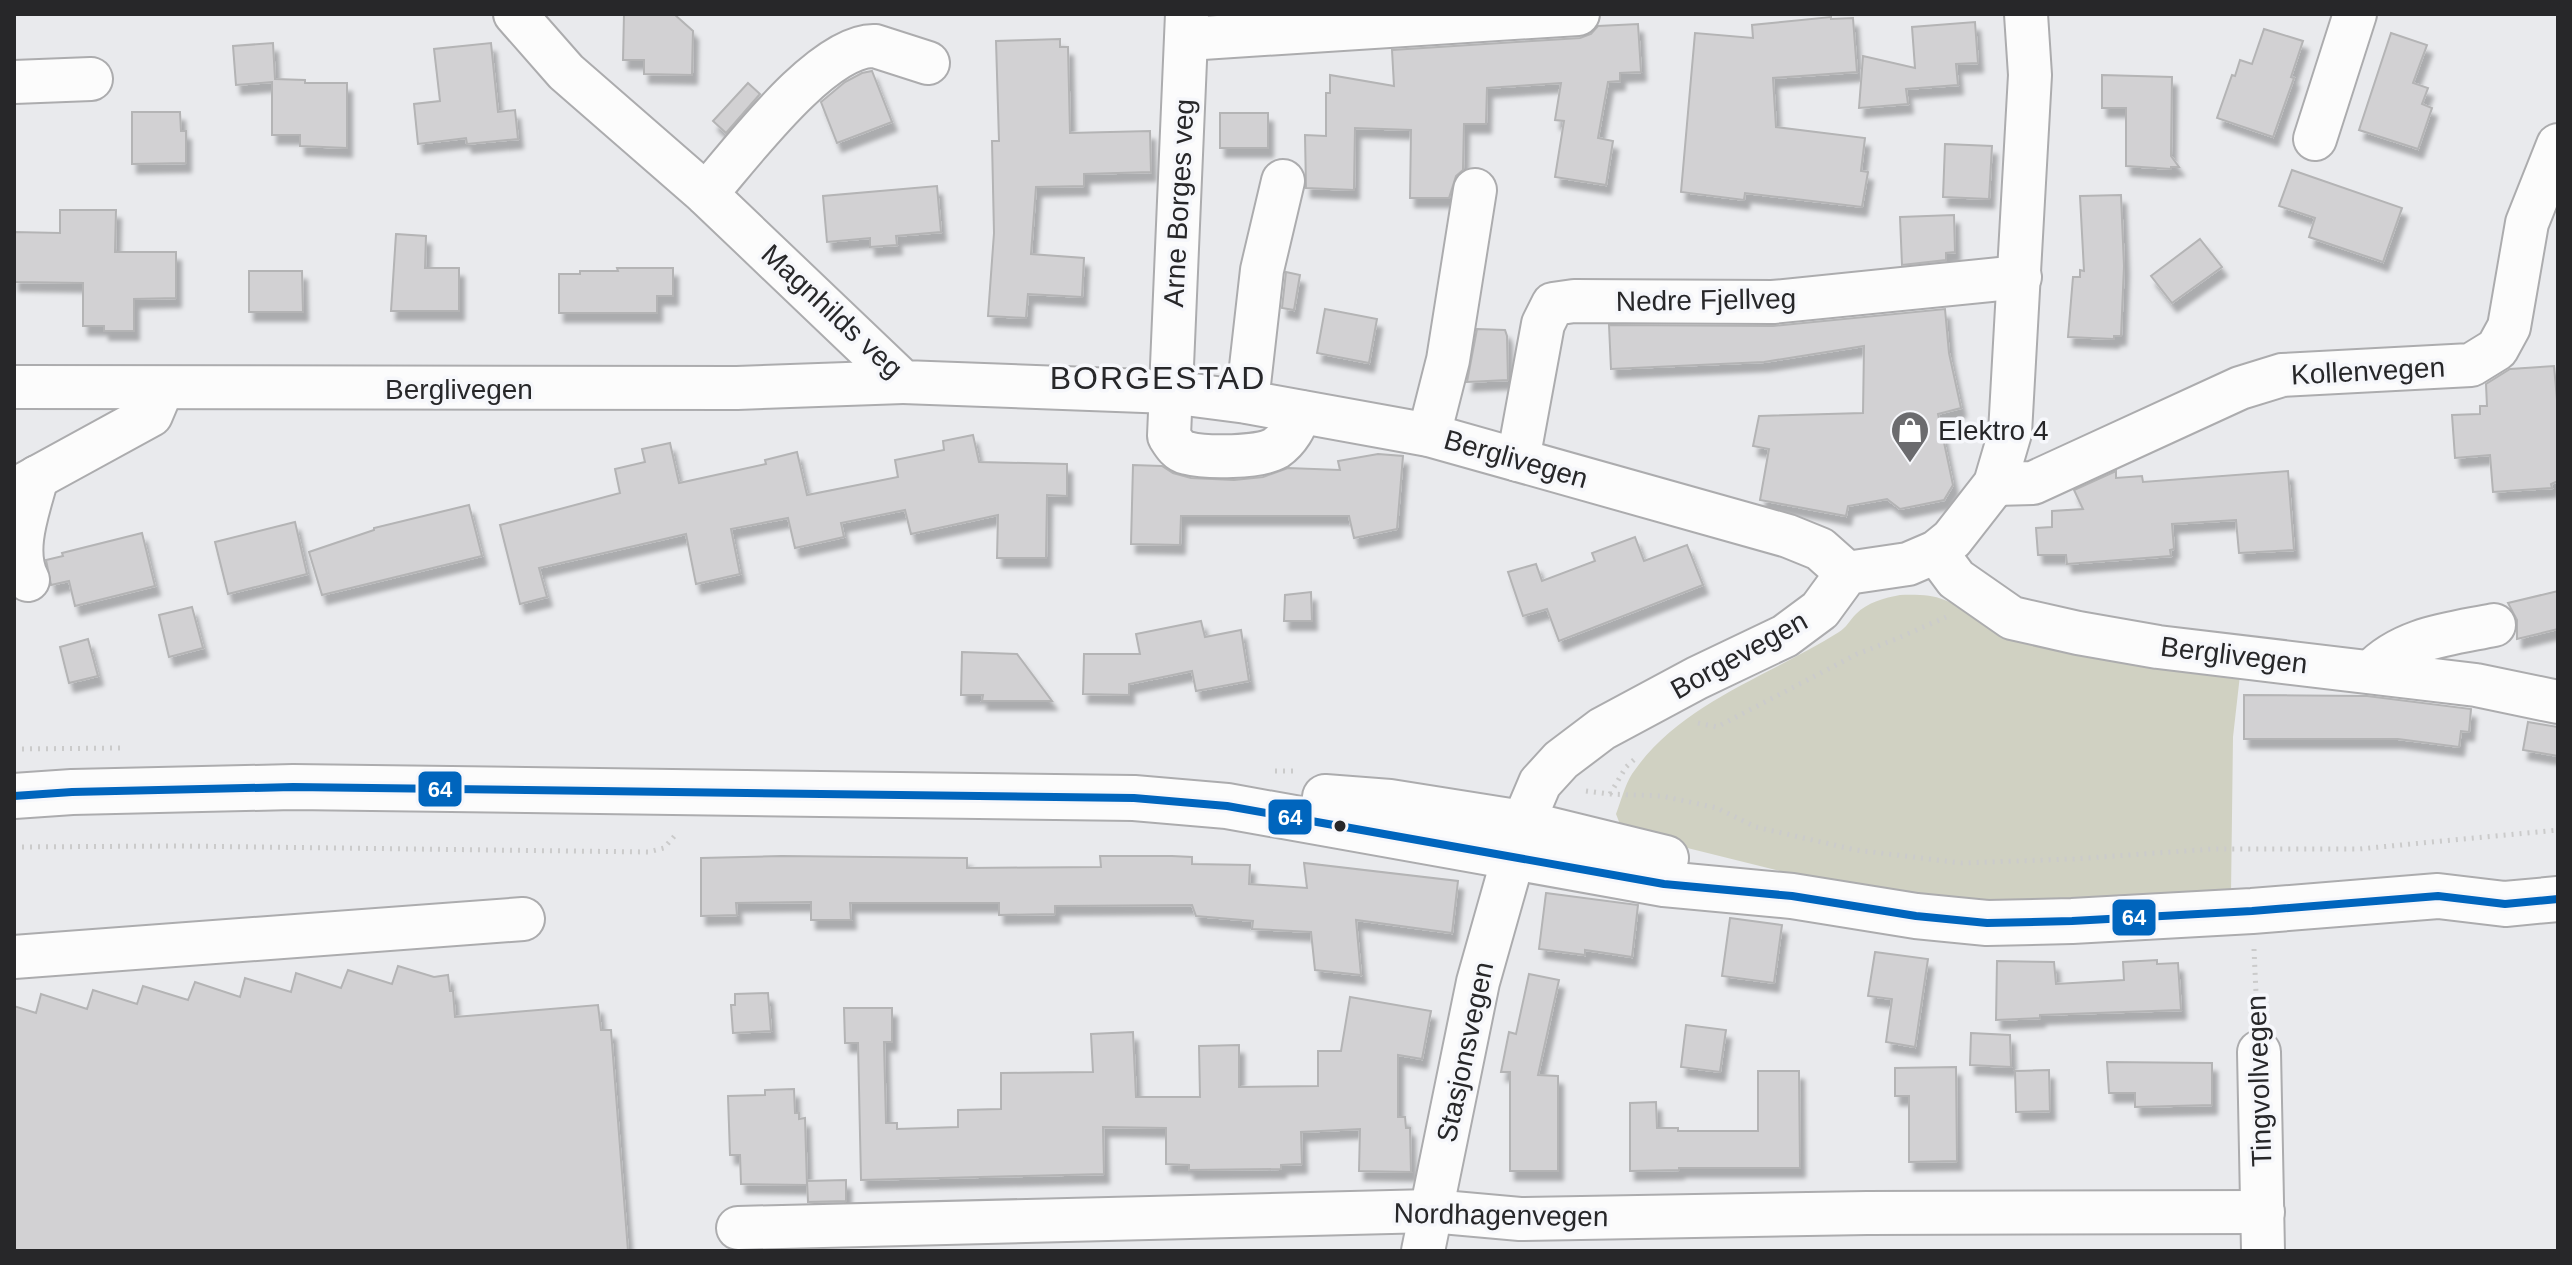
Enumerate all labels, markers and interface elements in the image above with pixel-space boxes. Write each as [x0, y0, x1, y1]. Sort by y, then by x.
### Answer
street label: Arne Borges veg [1158, 98, 1200, 308]
street label: Magnhilds veg [755, 238, 909, 384]
street label: Nedre Fjellveg [1615, 283, 1797, 317]
street label: Kollenvegen [2290, 351, 2446, 391]
district label: BORGESTAD [1050, 360, 1266, 396]
street label: Berglivegen [385, 374, 533, 405]
shop icon: Elektro 4 [1889, 409, 1931, 464]
place label: Elektro 4 [1938, 415, 2049, 446]
street label: Berglivegen [1441, 424, 1591, 494]
street label: Borgevegen [1665, 605, 1813, 705]
street label: Berglivegen [2159, 631, 2309, 679]
line badge: 64 [417, 770, 463, 808]
text: 64 [428, 777, 453, 802]
line badge: 64 [1267, 798, 1313, 836]
text: 64 [1278, 805, 1303, 830]
unlabelled marker [1332, 818, 1348, 834]
line badge: 64 [2111, 898, 2157, 937]
text: 64 [2122, 905, 2147, 930]
street label: Stasjonsvegen [1431, 959, 1499, 1145]
street label: Tingvollvegen [2241, 995, 2277, 1167]
street label: Nordhagenvegen [1393, 1198, 1609, 1232]

